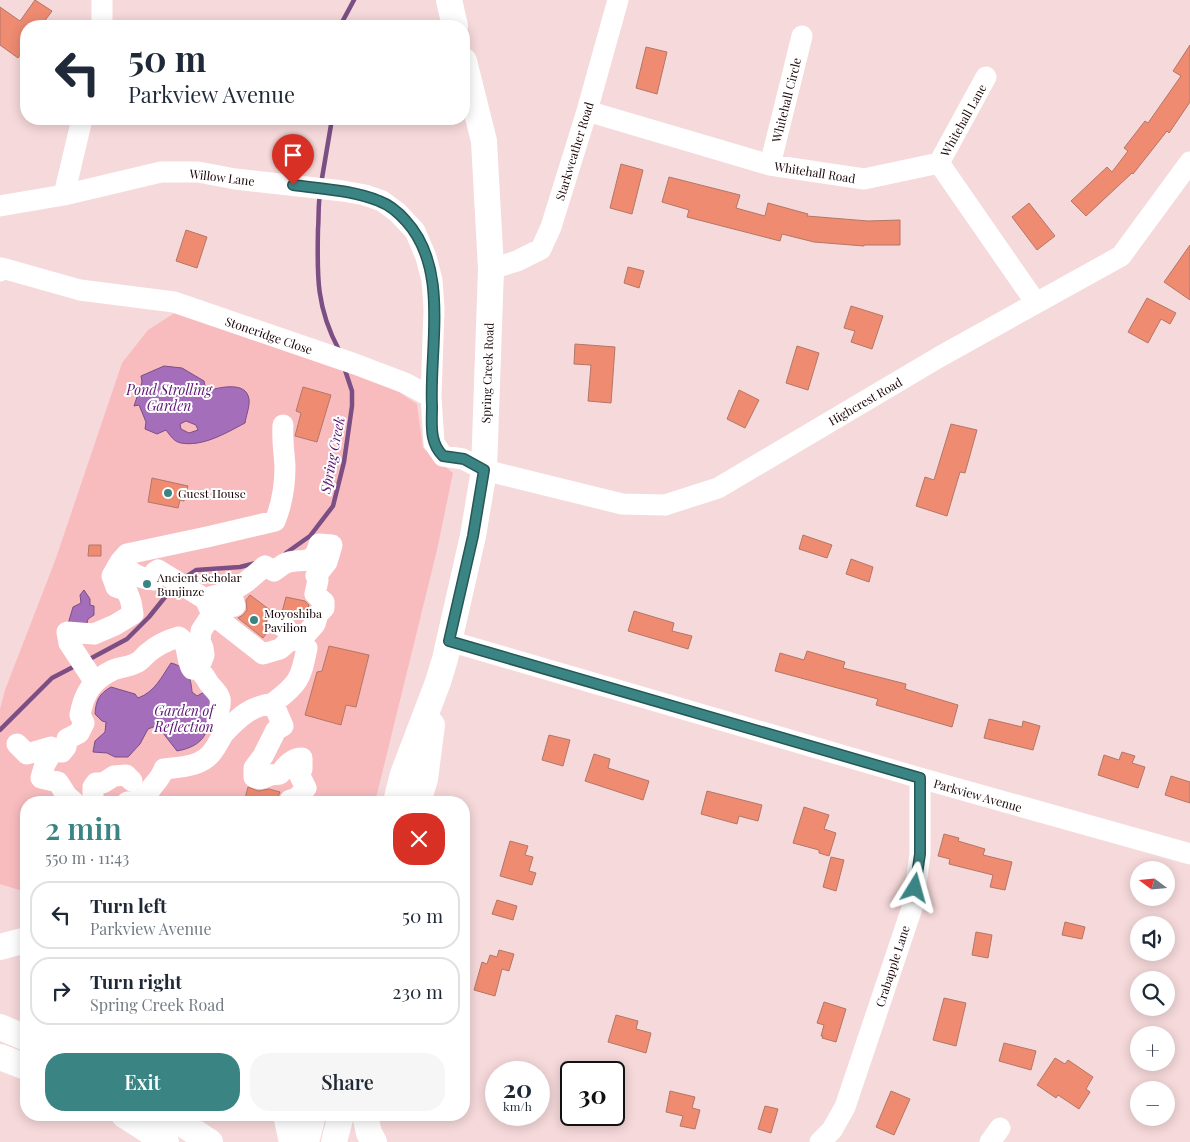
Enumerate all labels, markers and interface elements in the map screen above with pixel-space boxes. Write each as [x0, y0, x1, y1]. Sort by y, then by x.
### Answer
text: 50 m [128, 34, 206, 81]
icon: left [45, 40, 110, 105]
street label: Whitehall Circle [768, 56, 804, 145]
text: Parkview Avenue [128, 79, 295, 109]
street label: Whitehall Lane [936, 81, 990, 160]
street label: Starkweather Road [551, 100, 597, 202]
pin [272, 134, 314, 185]
icon: arrive [279, 141, 307, 169]
street label: Whitehall Road [772, 158, 857, 186]
street label: Willow Lane [188, 165, 255, 189]
street label: Stoneridge Close [223, 313, 315, 357]
street label: Spring Creek Road [477, 322, 497, 424]
street label: Highcrest Road [825, 373, 905, 429]
water label: Pond Strolling Garden [125, 380, 213, 415]
water label: Spring Creek [315, 415, 349, 496]
place label: Guest House [178, 485, 246, 501]
marker: Guest House [162, 487, 174, 499]
place label: Ancient Scholar Bunjinze [156, 569, 243, 599]
marker: Ancient Scholar Bunjinze [141, 578, 153, 590]
place label: Moyoshiba Pavilion [264, 605, 322, 635]
marker: Moyoshiba Pavilion [248, 614, 260, 626]
water label: Garden of Reflection [153, 701, 216, 736]
street label: Parkview Avenue [932, 775, 1024, 815]
text: 2 min [45, 808, 122, 848]
button: close [393, 813, 445, 865]
text: 550 m · 11:43 [45, 847, 129, 868]
position arrow [888, 861, 940, 913]
north arrow [1130, 861, 1175, 906]
map controls [1130, 861, 1175, 1126]
text: Turn left [90, 892, 167, 918]
icon: left [47, 901, 75, 929]
text: 50 m [402, 902, 443, 928]
button: sound [1130, 916, 1175, 961]
text: Parkview Avenue [90, 918, 212, 939]
street label: Crabapple Lane [871, 923, 913, 1009]
text: Turn right [90, 968, 182, 994]
button: search [1130, 971, 1175, 1016]
icon: right [47, 977, 75, 1005]
text: 230 m [392, 978, 443, 1004]
text: Spring Creek Road [90, 994, 225, 1015]
button: + [1130, 1026, 1175, 1071]
button: Exit [45, 1053, 240, 1111]
button: Share [250, 1053, 445, 1111]
speed limit sign: 30 [560, 1061, 625, 1126]
text: 20 [503, 1071, 532, 1104]
button: − [1130, 1081, 1175, 1126]
text: km/h [503, 1098, 532, 1114]

